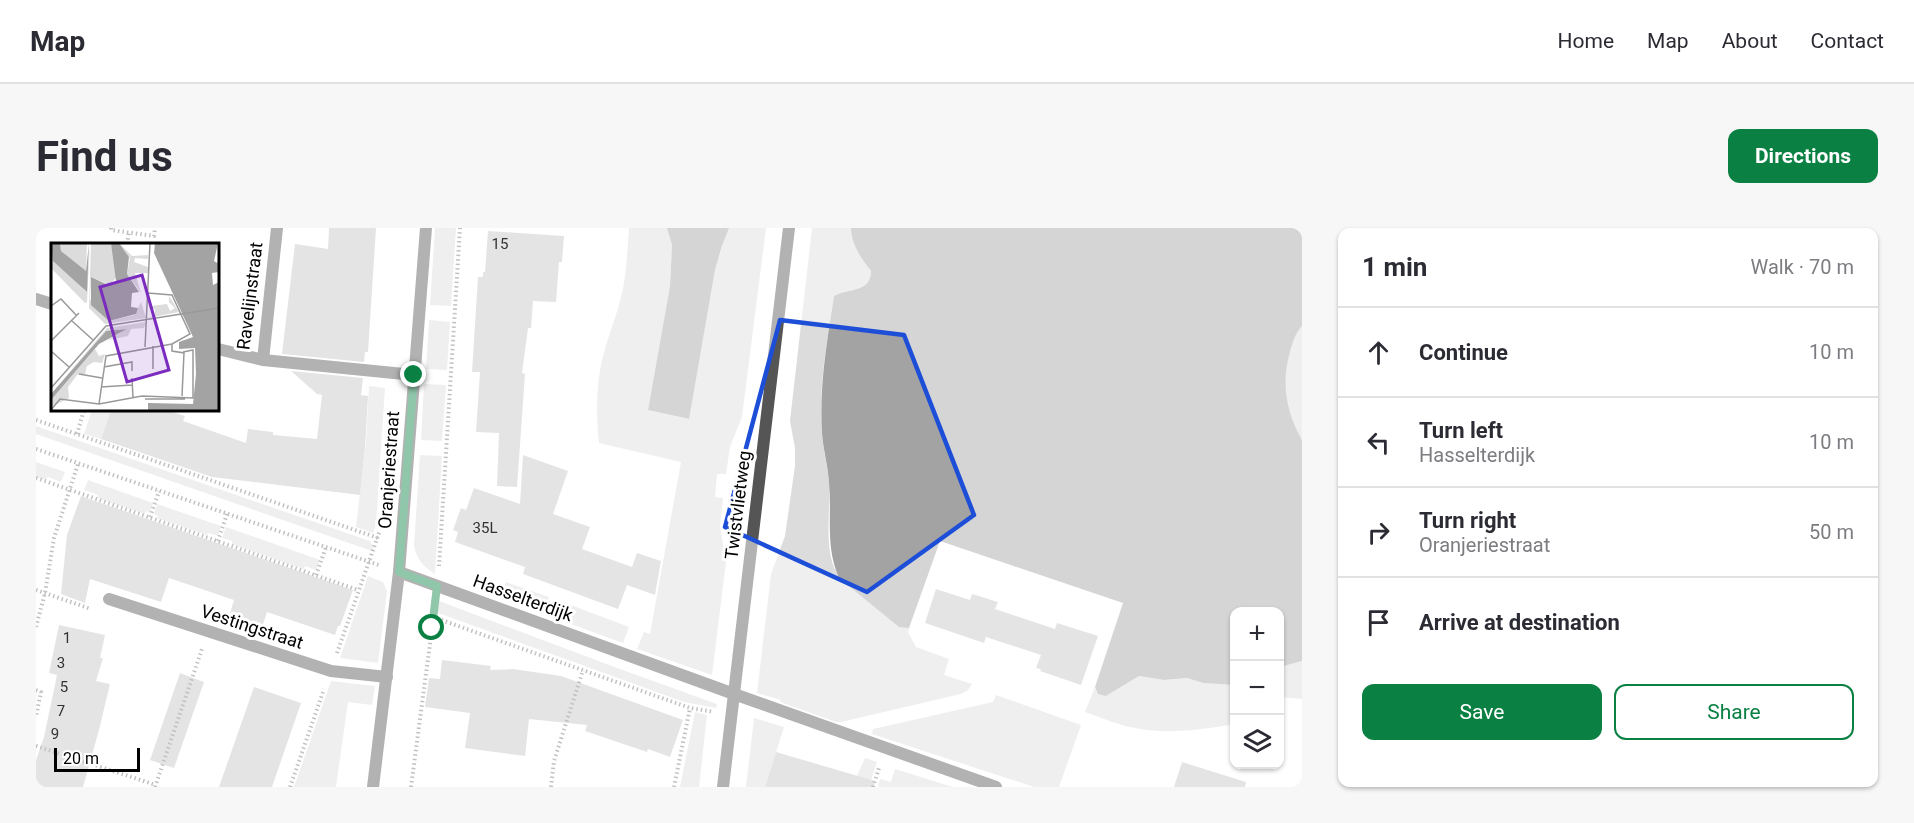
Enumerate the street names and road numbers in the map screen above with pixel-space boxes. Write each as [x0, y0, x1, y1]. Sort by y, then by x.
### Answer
street label: Ravelijnstraat [232, 241, 267, 351]
street label: Oranjeriestraat [374, 410, 403, 530]
street label: Twistvlietweg [720, 449, 755, 561]
street label: Hasselterdijk [470, 570, 577, 626]
street label: Vestingstraat [198, 600, 306, 653]

